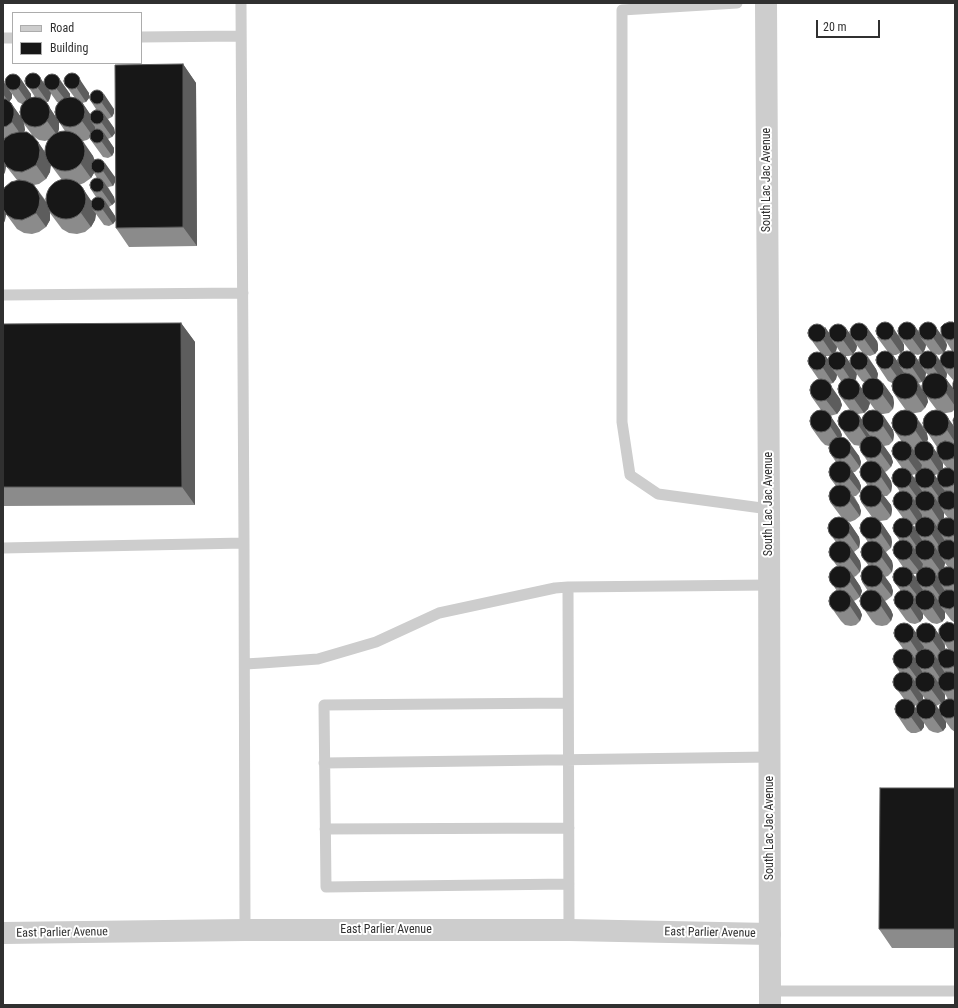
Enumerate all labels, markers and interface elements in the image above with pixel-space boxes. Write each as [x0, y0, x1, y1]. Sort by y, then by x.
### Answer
legend [12, 12, 142, 64]
scale bar [818, 12, 882, 38]
text: 20 m [823, 20, 847, 34]
text: Road [50, 21, 74, 35]
text: Building [50, 41, 88, 55]
street label: South Lac Jac Avenue [760, 128, 774, 232]
street label: South Lac Jac Avenue [762, 452, 776, 556]
street label: South Lac Jac Avenue [763, 776, 777, 880]
street label: East Parlier Avenue [340, 923, 432, 937]
street label: East Parlier Avenue [16, 925, 108, 941]
street label: East Parlier Avenue [664, 925, 756, 941]

